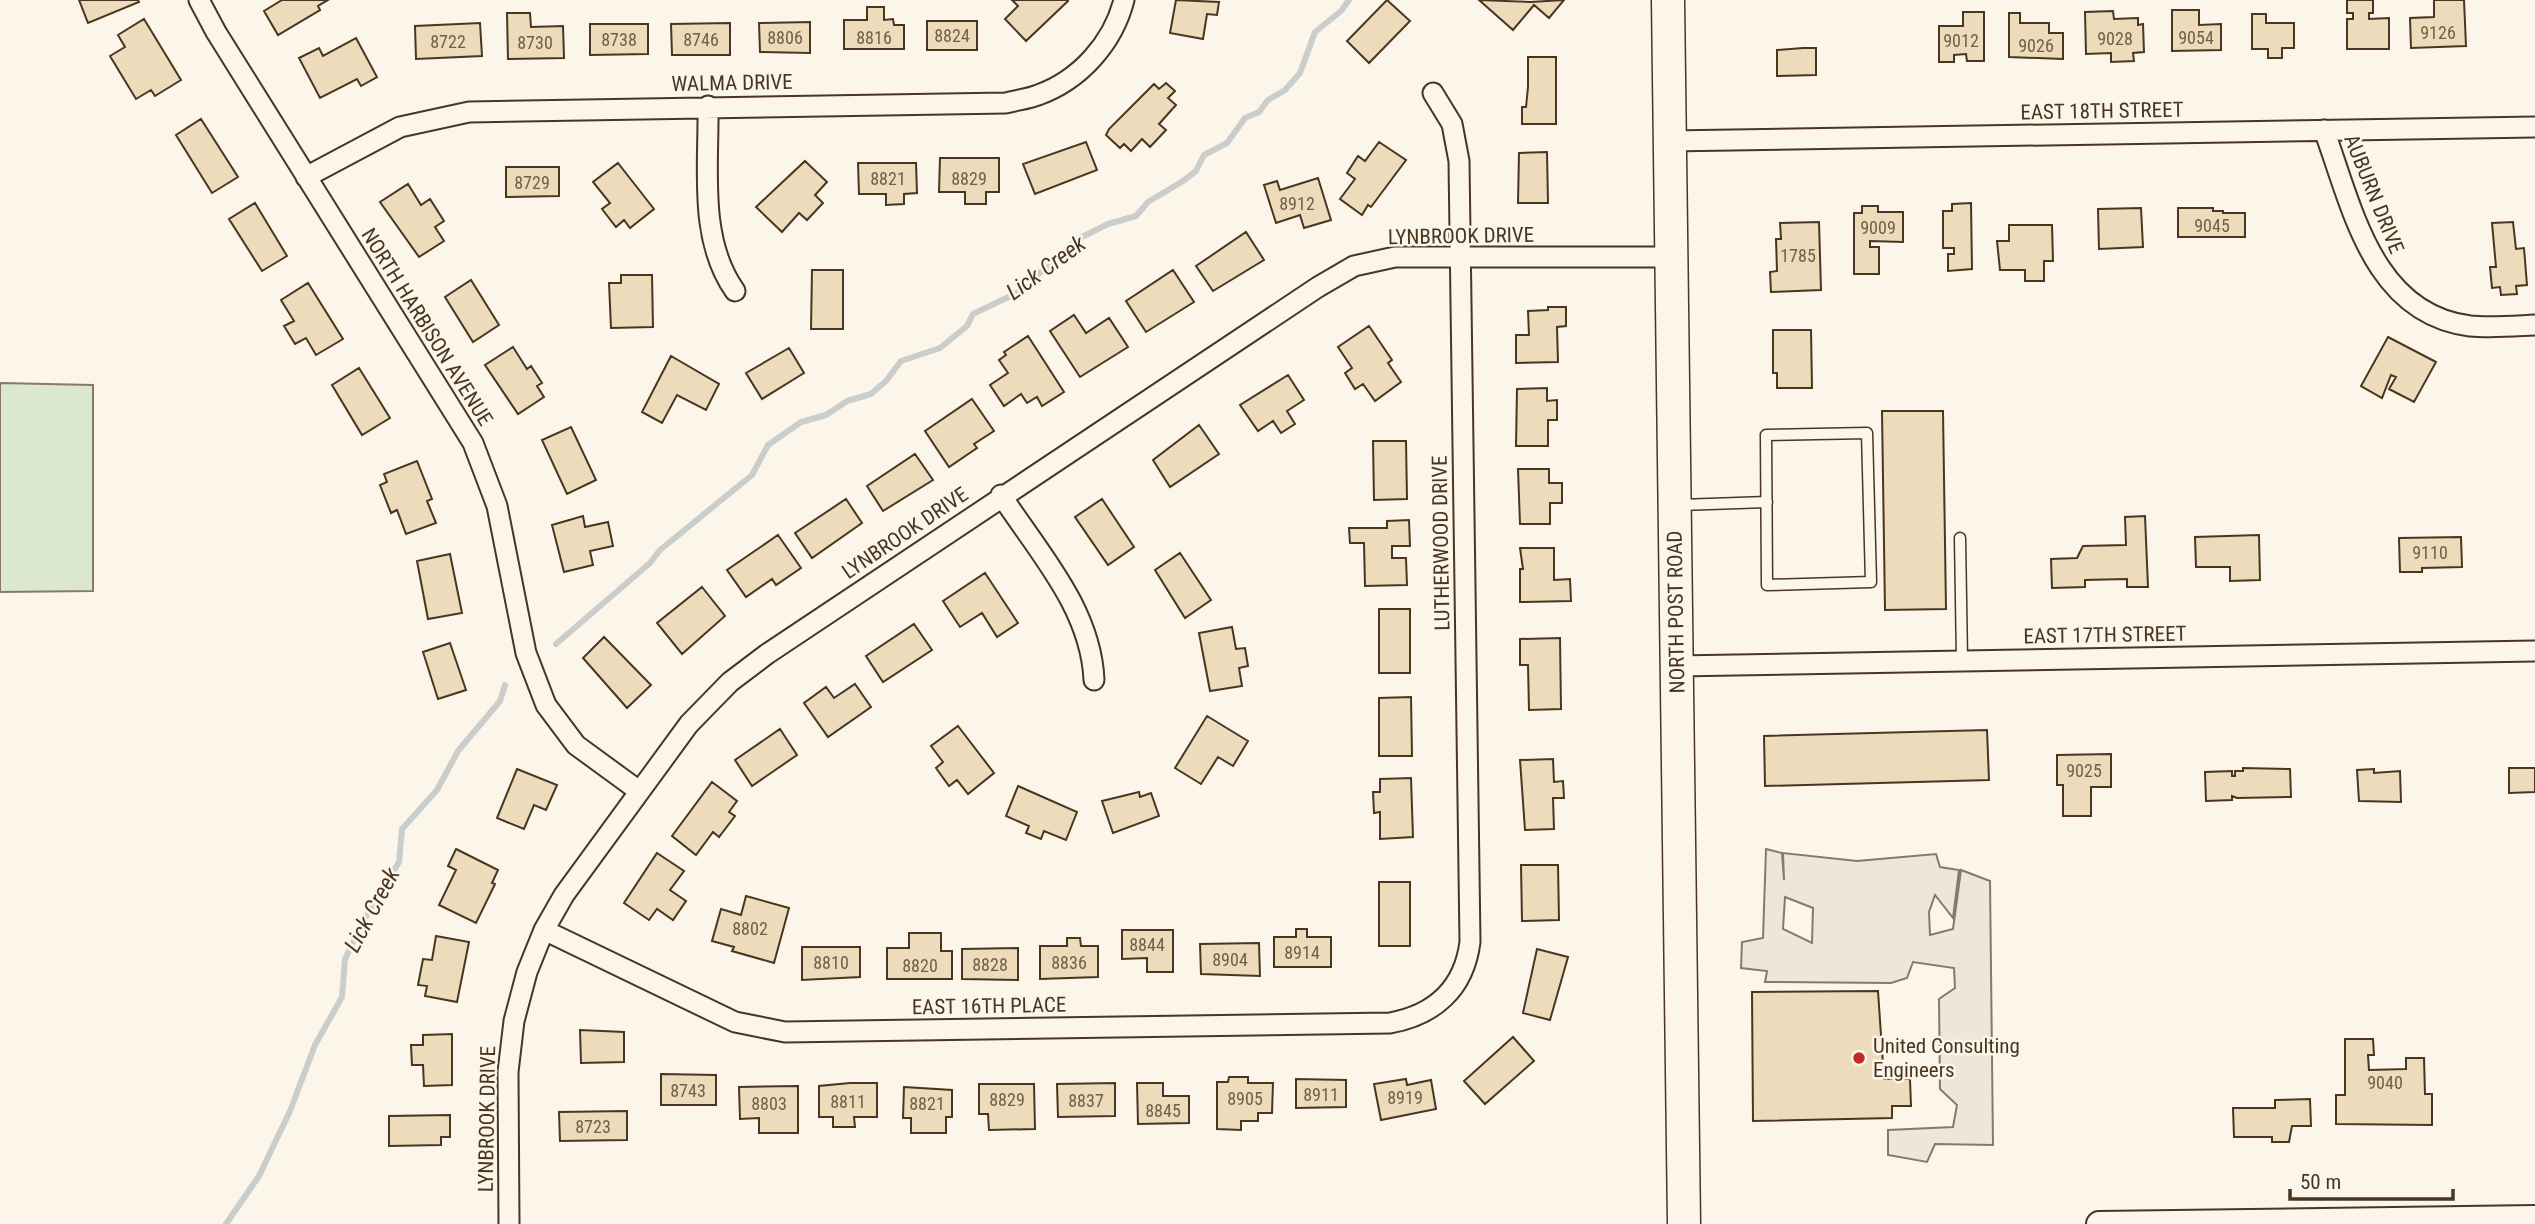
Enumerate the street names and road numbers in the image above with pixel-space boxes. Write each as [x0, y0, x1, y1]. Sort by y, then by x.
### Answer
street label: WALMA DRIVE [671, 70, 793, 96]
street label: EAST 18TH STREET [2020, 98, 2184, 124]
street label: AUBURN DRIVE [2339, 131, 2409, 257]
street label: LYNBROOK DRIVE [1388, 223, 1534, 249]
street label: NORTH HARBISON AVENUE [356, 224, 498, 430]
street label: LUTHERWOOD DRIVE [1427, 455, 1455, 631]
street label: LYNBROOK DRIVE [838, 482, 972, 584]
street label: NORTH POST ROAD [1663, 530, 1689, 694]
street label: EAST 17TH STREET [2023, 622, 2187, 648]
street label: EAST 16TH PLACE [912, 993, 1066, 1019]
street label: LYNBROOK DRIVE [474, 1046, 500, 1192]

